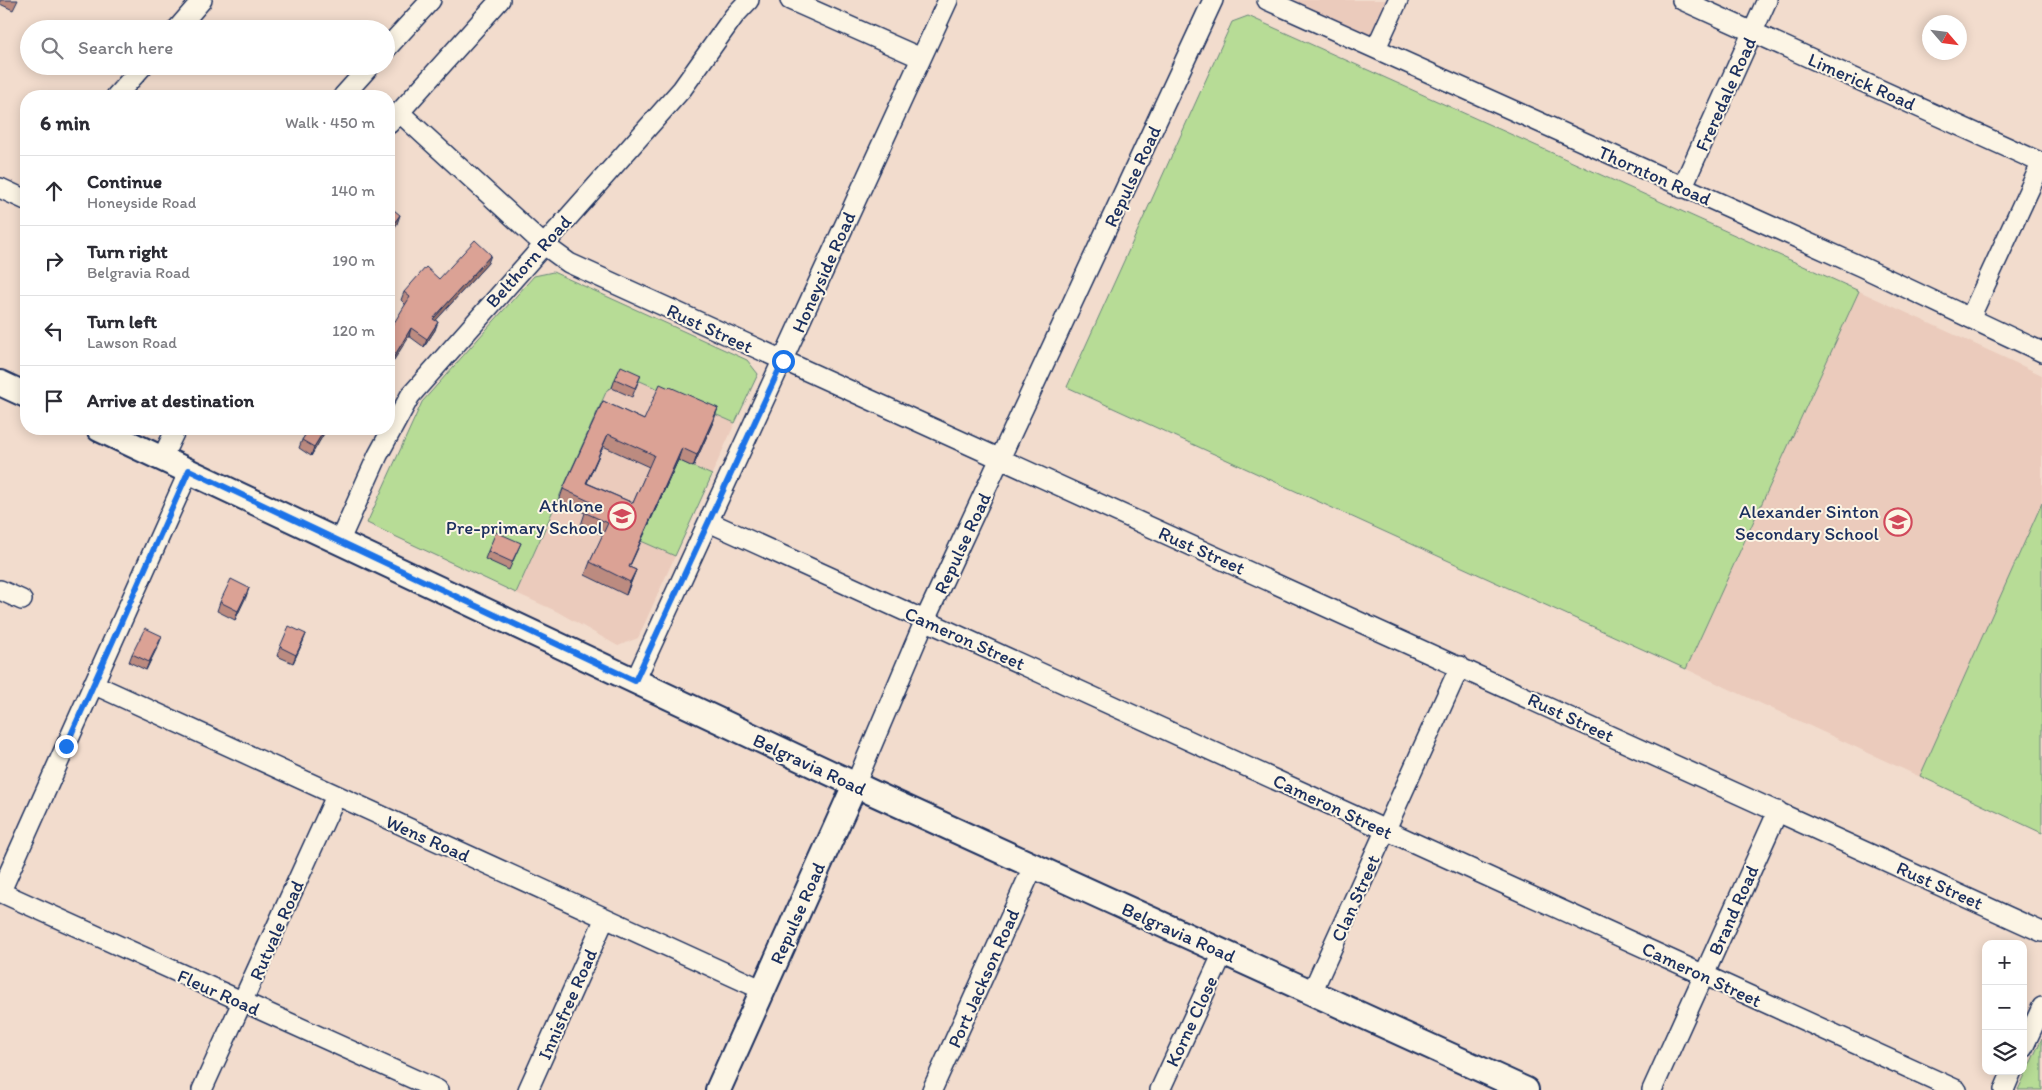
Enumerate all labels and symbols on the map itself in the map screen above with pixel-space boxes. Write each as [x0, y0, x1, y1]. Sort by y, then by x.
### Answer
north arrow [1922, 15, 1967, 60]
street label: Freredale Road [1690, 34, 1761, 155]
street label: Limerick Road [1805, 48, 1919, 115]
street label: Repulse Road [1099, 121, 1166, 231]
street label: Thornton Road [1595, 140, 1715, 211]
street label: Honeyside Road [787, 208, 860, 336]
street label: Belthorn Road [481, 210, 576, 312]
street label: Rust Street [663, 299, 757, 358]
route start [772, 350, 795, 373]
street label: Repulse Road [929, 488, 996, 598]
place label: Athlone Pre-primary School [446, 494, 604, 539]
place label: Alexander Sinton Secondary School [1735, 500, 1880, 545]
school or university icon: Athlone Pre-primary School [607, 501, 637, 531]
school or university icon: Alexander Sinton Secondary School [1883, 507, 1913, 537]
street label: Rust Street [1155, 521, 1249, 580]
street label: Cameron Street [901, 602, 1028, 675]
street label: Rust Street [1524, 688, 1618, 747]
street label: Belgravia Road [749, 728, 871, 801]
route end [55, 735, 78, 758]
street label: Cameron Street [1269, 769, 1396, 844]
street label: Wens Road [382, 810, 474, 867]
street label: Clan Street [1326, 851, 1385, 945]
street label: Rust Street [1893, 856, 1987, 915]
street label: Repulse Road [765, 858, 830, 968]
street label: Brand Road [1703, 861, 1764, 959]
street label: Rutvale Road [244, 876, 309, 984]
street label: Belgravia Road [1118, 897, 1240, 968]
street label: Port Jackson Road [942, 905, 1025, 1051]
street label: Cameron Street [1638, 937, 1765, 1012]
street label: Innisfree Road [533, 945, 602, 1063]
street label: Fleur Road [174, 964, 264, 1021]
street label: Korne Close [1160, 972, 1222, 1070]

